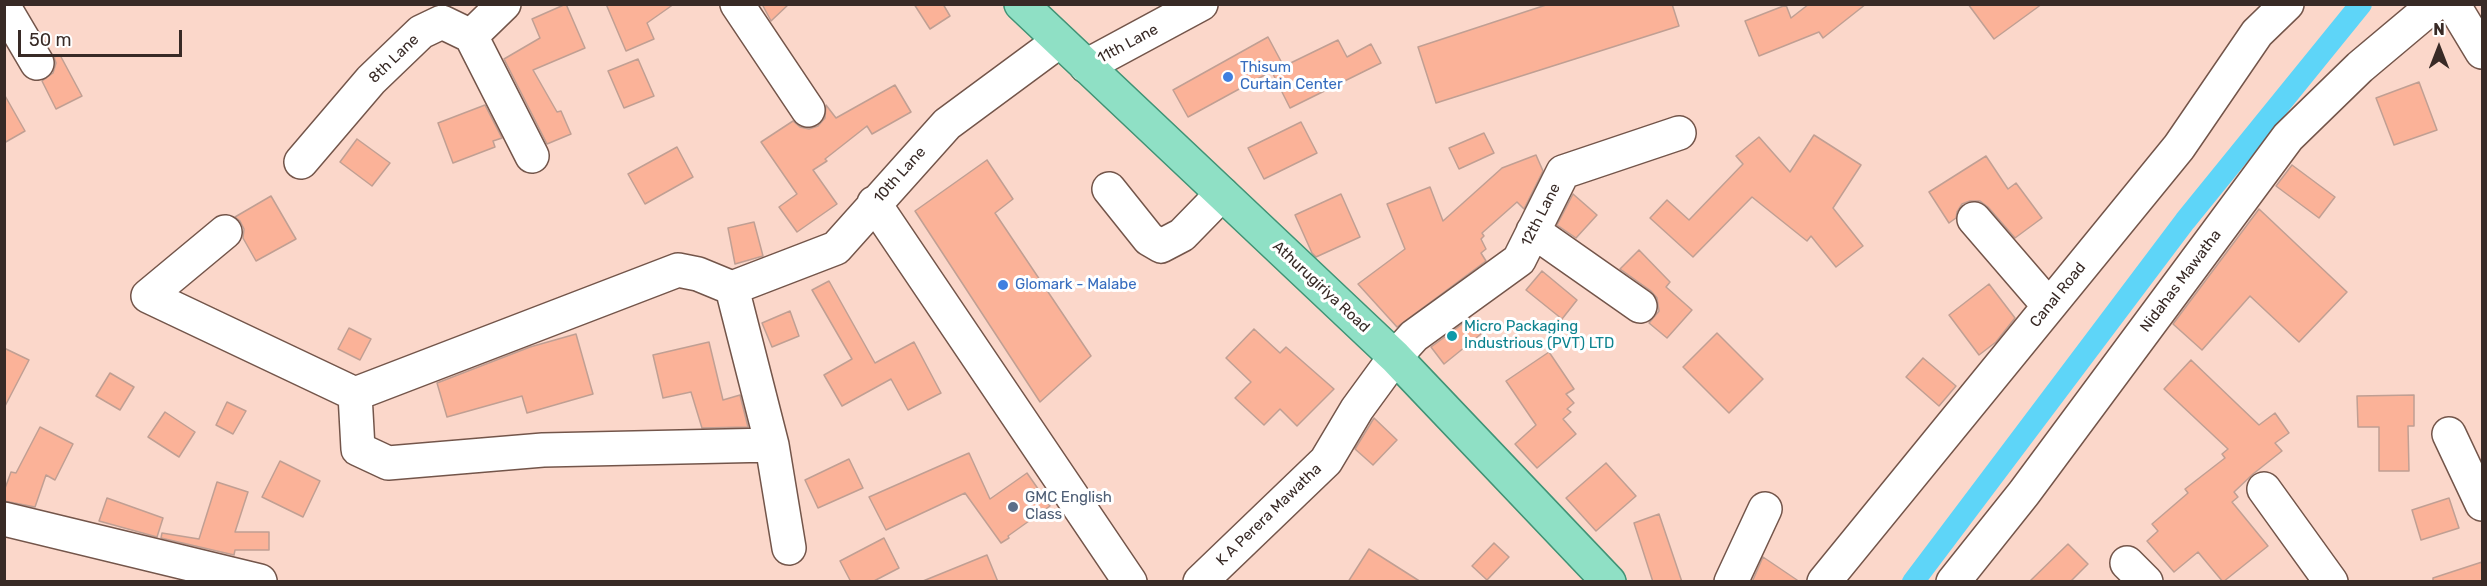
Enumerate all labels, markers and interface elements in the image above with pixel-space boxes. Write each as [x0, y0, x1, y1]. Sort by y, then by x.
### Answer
scale bar [21, 18, 184, 56]
north arrow [2409, 18, 2469, 78]
text: N [2433, 20, 2445, 39]
street label: 11th Lane [1095, 21, 1161, 67]
text: 50 m [29, 29, 72, 51]
street label: 8th Lane [365, 31, 423, 87]
place label: Thisum Curtain Center [1240, 59, 1343, 94]
marker: Thisum Curtain Center [1221, 70, 1235, 84]
street label: 10th Lane [870, 143, 930, 207]
street label: 12th Lane [1518, 181, 1564, 249]
street label: Nidahas Mawatha [2137, 226, 2225, 336]
street label: Athurugiriya Road [1269, 238, 1373, 336]
street label: Canal Road [2026, 259, 2090, 331]
place label: Glomark - Malabe [1015, 276, 1137, 294]
marker: Glomark - Malabe [996, 278, 1010, 292]
place label: Micro Packaging Industrious (PVT) LTD [1464, 318, 1614, 353]
marker: Micro Packaging Industrious (PVT) LTD [1445, 329, 1459, 343]
street label: K A Perera Mawatha [1213, 460, 1325, 570]
place label: GMC English Class [1025, 489, 1112, 524]
marker: GMC English Class [1006, 500, 1020, 514]

